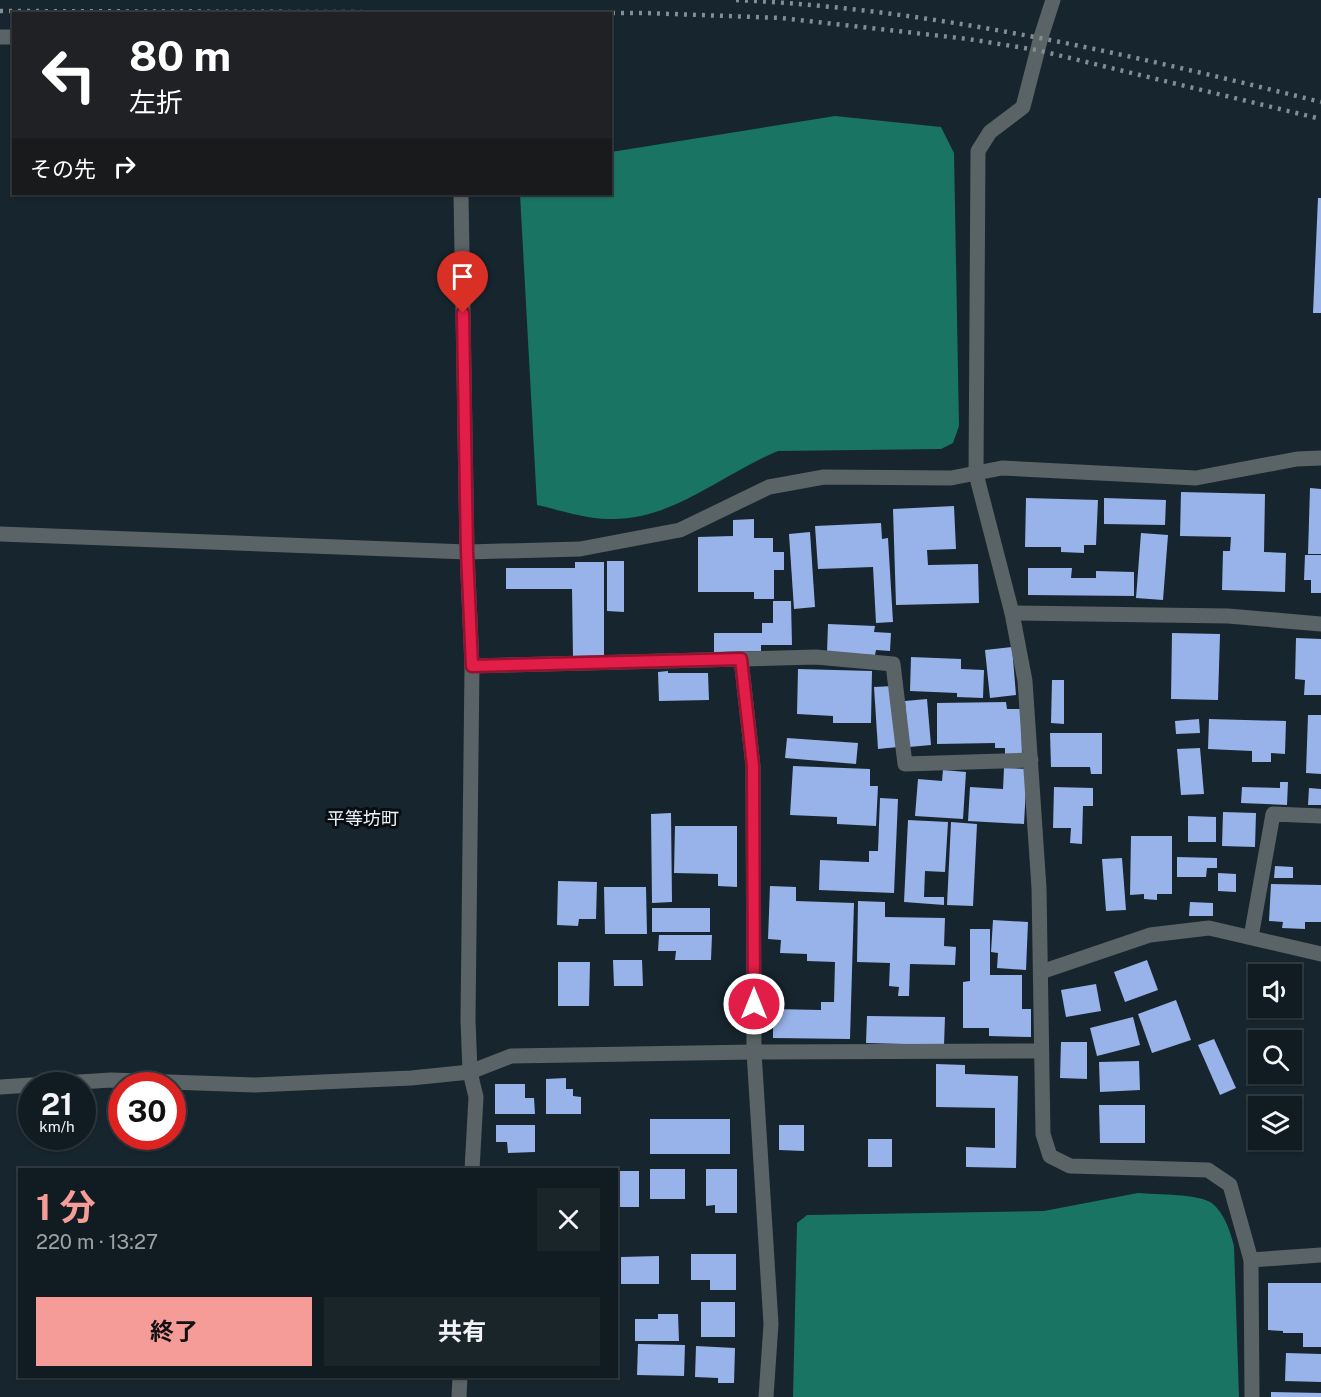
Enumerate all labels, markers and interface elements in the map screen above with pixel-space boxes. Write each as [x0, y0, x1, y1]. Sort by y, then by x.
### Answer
text: 80 m [129, 31, 231, 80]
icon: left [30, 36, 108, 114]
text: 左折 [129, 86, 183, 118]
icon: right [108, 150, 141, 183]
text: その先 [30, 156, 96, 182]
pin [437, 251, 488, 313]
icon: arrive [446, 260, 479, 293]
district label: 平等坊町 [327, 808, 399, 829]
map controls [1248, 964, 1302, 1150]
button: sound [1248, 964, 1302, 1018]
position arrow [722, 972, 786, 1036]
button: search [1248, 1030, 1302, 1084]
speed limit sign: 30 [108, 1072, 186, 1150]
text: 21 [41, 1086, 73, 1122]
button: layers [1248, 1096, 1302, 1150]
text: km/h [39, 1118, 75, 1135]
text: 1 分 [36, 1186, 96, 1228]
button: close [537, 1188, 600, 1251]
text: 220 m · 13:27 [36, 1230, 158, 1254]
button: 終了 [36, 1297, 312, 1366]
button: 共有 [324, 1297, 600, 1366]

